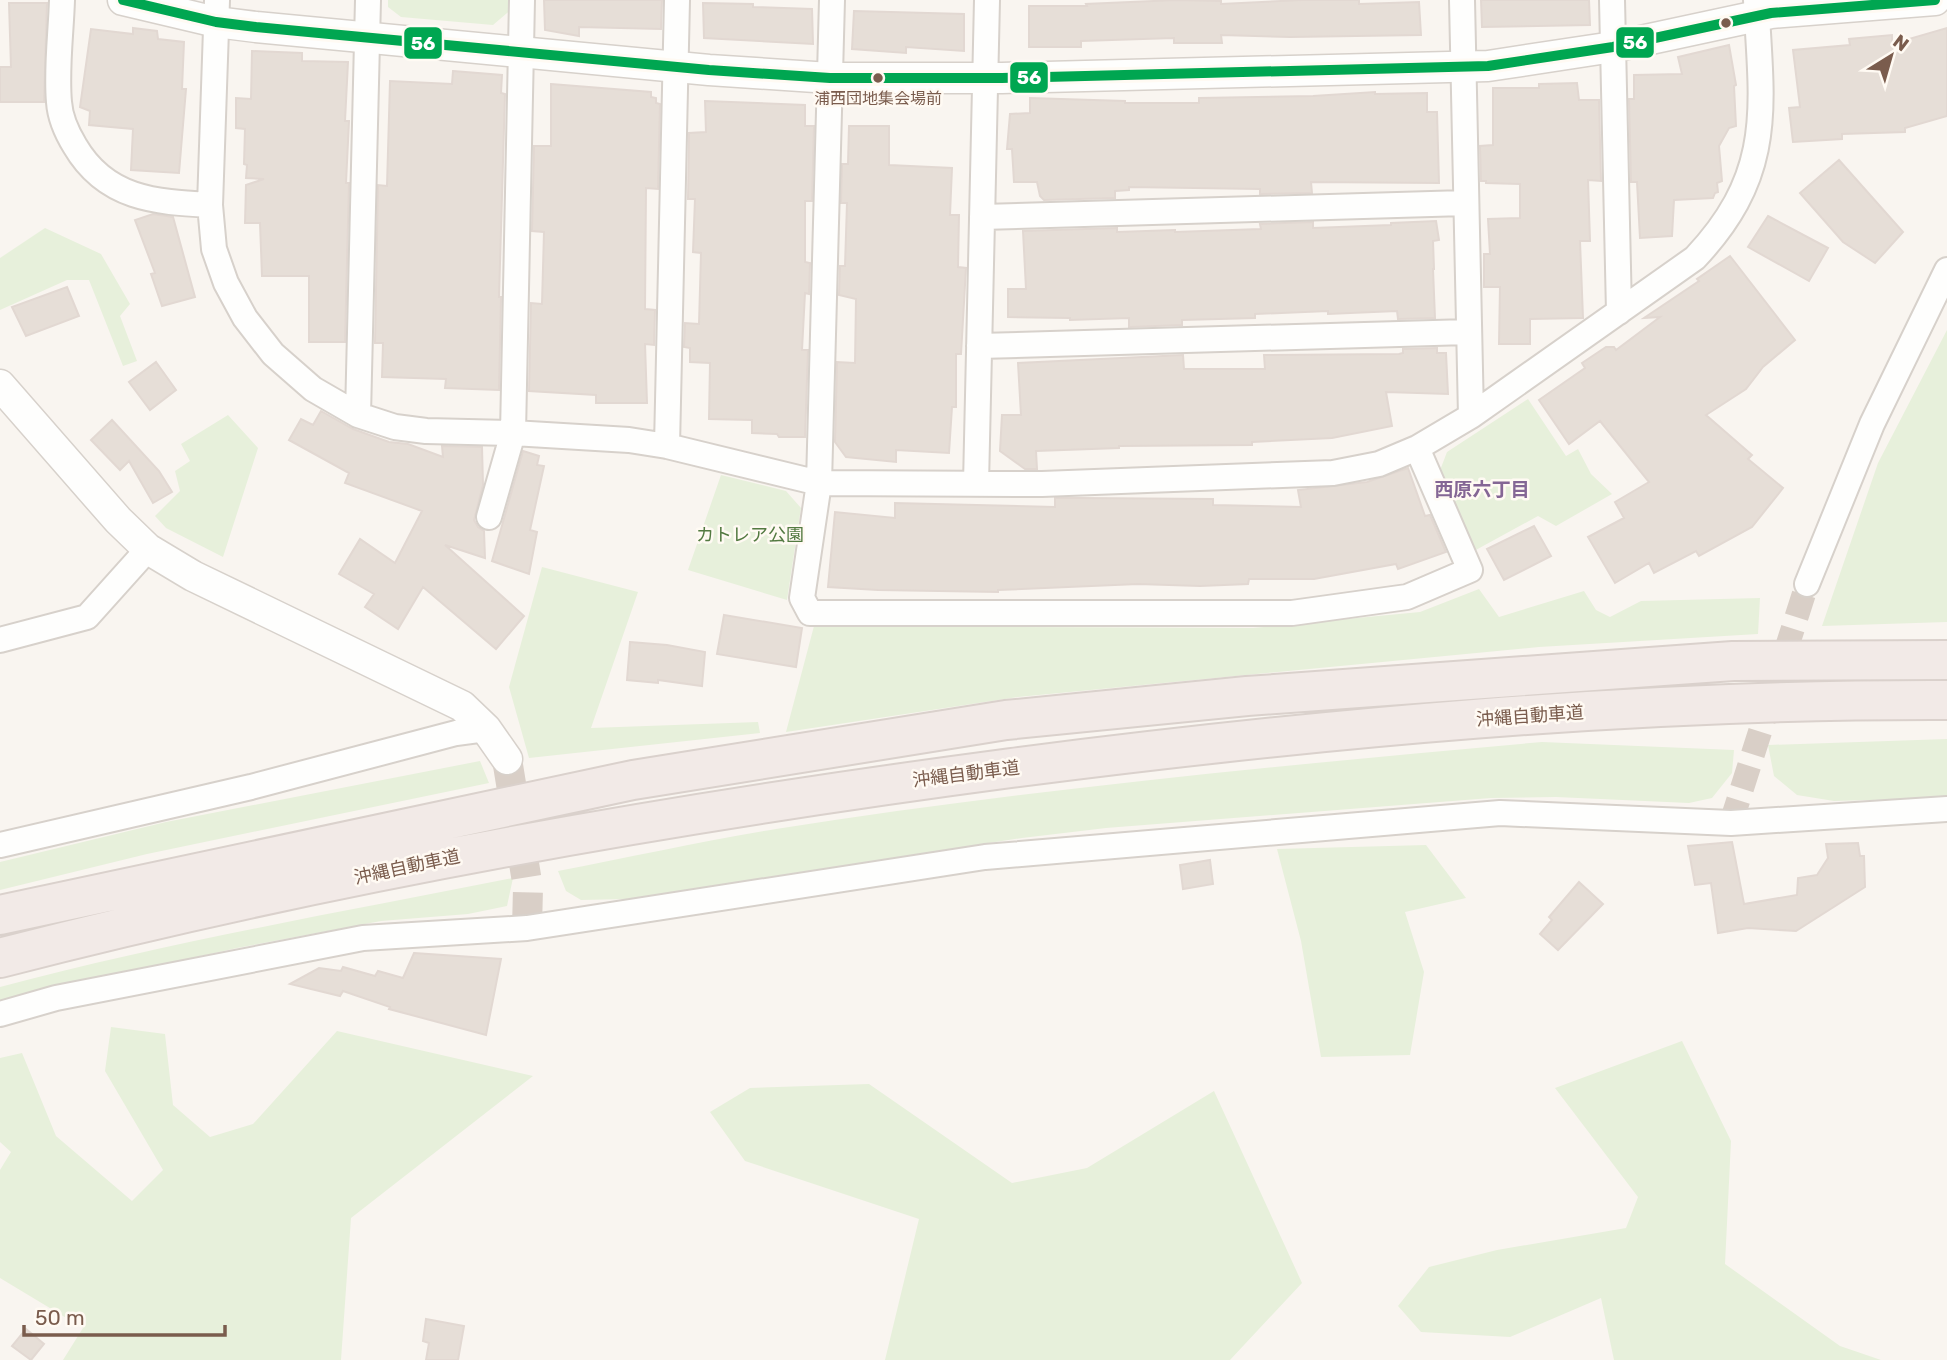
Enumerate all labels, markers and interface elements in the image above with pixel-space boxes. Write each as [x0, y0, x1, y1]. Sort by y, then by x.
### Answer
unlabelled marker [1719, 16, 1733, 30]
north arrow [1856, 21, 1926, 91]
line badge: 56 [403, 26, 443, 60]
line badge: 56 [1615, 26, 1655, 59]
text: N [1889, 30, 1913, 56]
text: 56 [1623, 31, 1647, 54]
text: 56 [411, 32, 435, 55]
line badge: 56 [1009, 61, 1049, 94]
text: 56 [1017, 66, 1041, 89]
marker: 浦西団地集会場前 [871, 71, 885, 85]
place label: 浦西団地集会場前 [814, 89, 942, 108]
district label: 西原六丁目 [1434, 478, 1530, 501]
park label: カトレア公園 [696, 524, 804, 546]
street label: 沖縄自動車道 [1475, 701, 1585, 731]
street label: 沖縄自動車道 [911, 757, 1021, 791]
street label: 沖縄自動車道 [352, 845, 462, 889]
scale bar [24, 1294, 226, 1338]
text: 50 m [35, 1305, 85, 1330]

